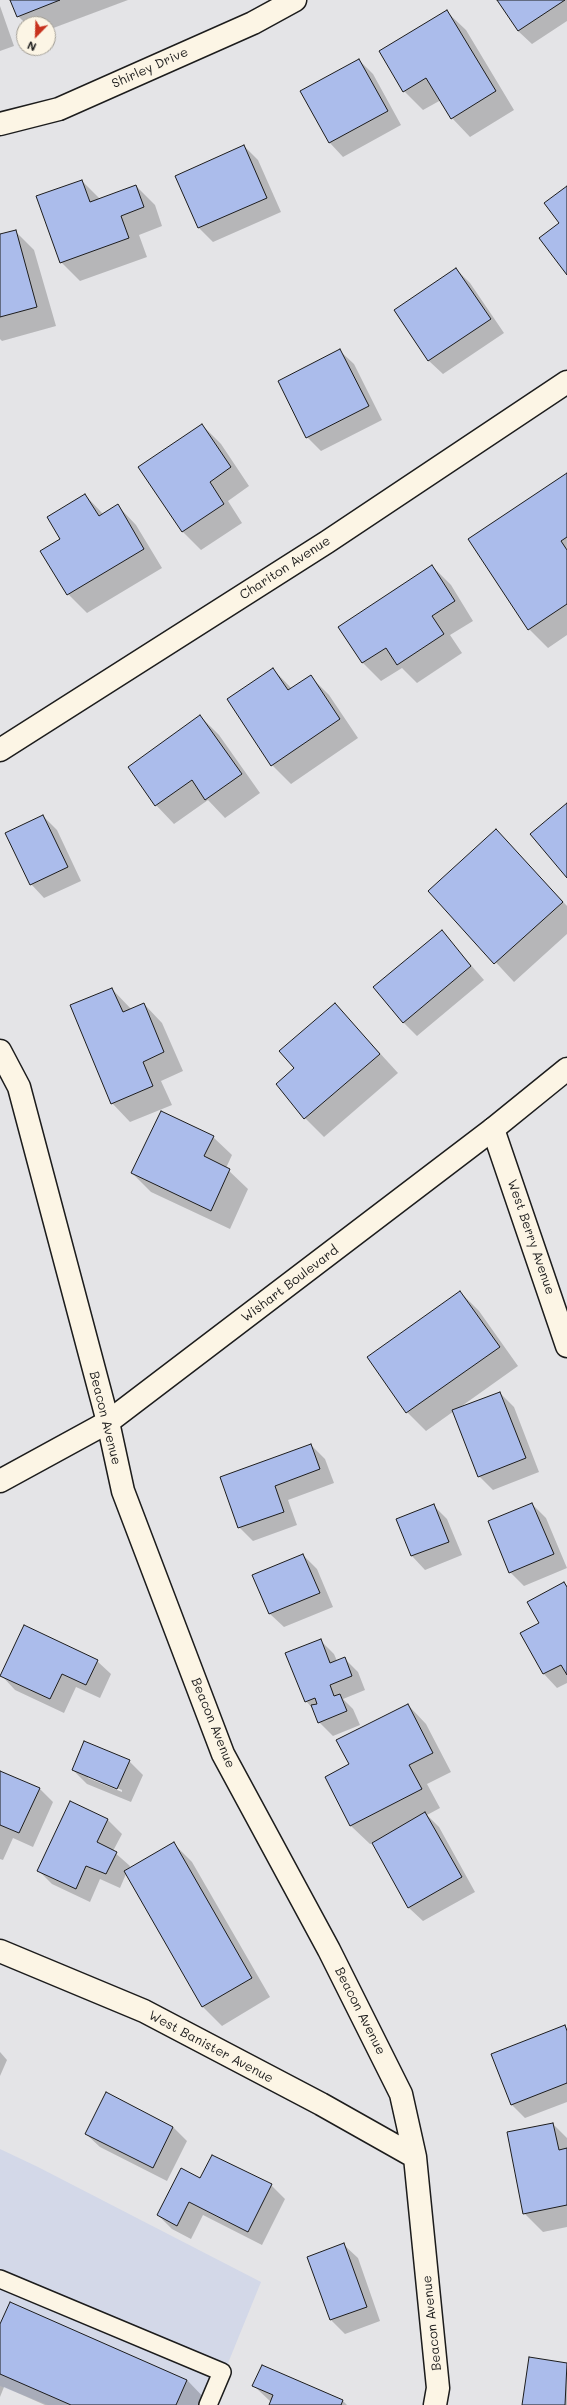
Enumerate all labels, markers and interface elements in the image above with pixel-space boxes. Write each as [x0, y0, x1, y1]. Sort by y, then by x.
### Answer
north arrow [16, 16, 56, 56]
text: N [25, 38, 38, 55]
street label: Shirley Drive [109, 44, 191, 92]
street label: Chariton Avenue [237, 533, 333, 603]
street label: West Berry Avenue [504, 1177, 558, 1297]
street label: Wishart Boulevard [238, 1242, 342, 1326]
street label: Beacon Avenue [86, 1370, 124, 1466]
street label: Beacon Avenue [188, 1676, 238, 1770]
street label: Beacon Avenue [331, 1965, 389, 2057]
street label: West Banister Avenue [146, 2008, 276, 2086]
street label: Beacon Avenue [419, 2274, 445, 2372]

